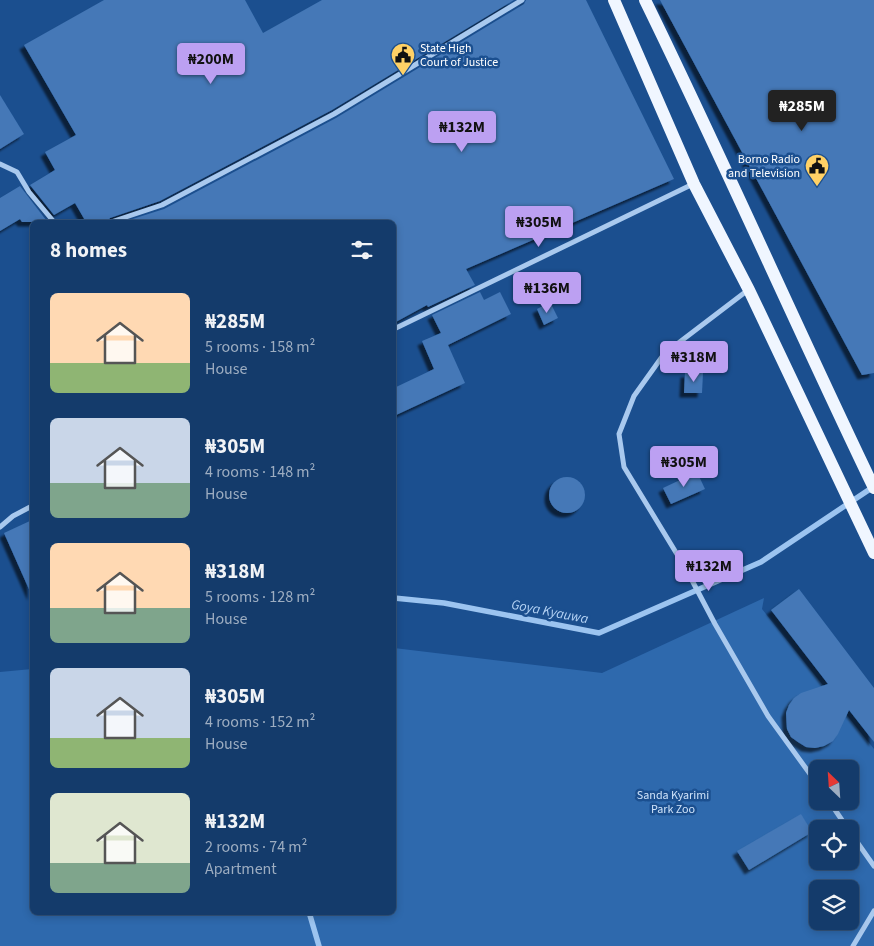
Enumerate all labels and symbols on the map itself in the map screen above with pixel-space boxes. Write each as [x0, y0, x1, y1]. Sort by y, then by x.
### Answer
place label: State High Court of Justice [420, 40, 498, 71]
pin: ₦200M [176, 42, 246, 85]
public building icon: State High Court of Justice [390, 42, 416, 76]
pin: ₦285M [767, 90, 837, 132]
pin: ₦132M [427, 110, 497, 153]
place label: Borno Radio and Television [728, 151, 800, 182]
public building icon: Borno Radio and Television [804, 153, 830, 187]
pin: ₦305M [504, 206, 574, 248]
pin: ₦136M [512, 272, 582, 314]
pin: ₦318M [659, 340, 729, 383]
pin: ₦305M [649, 446, 719, 488]
pin: ₦132M [674, 550, 744, 592]
water label: Goya Kyauwa [510, 595, 590, 629]
north arrow [809, 760, 859, 810]
park label: Sanda Kyarimi Park Zoo [637, 787, 709, 818]

